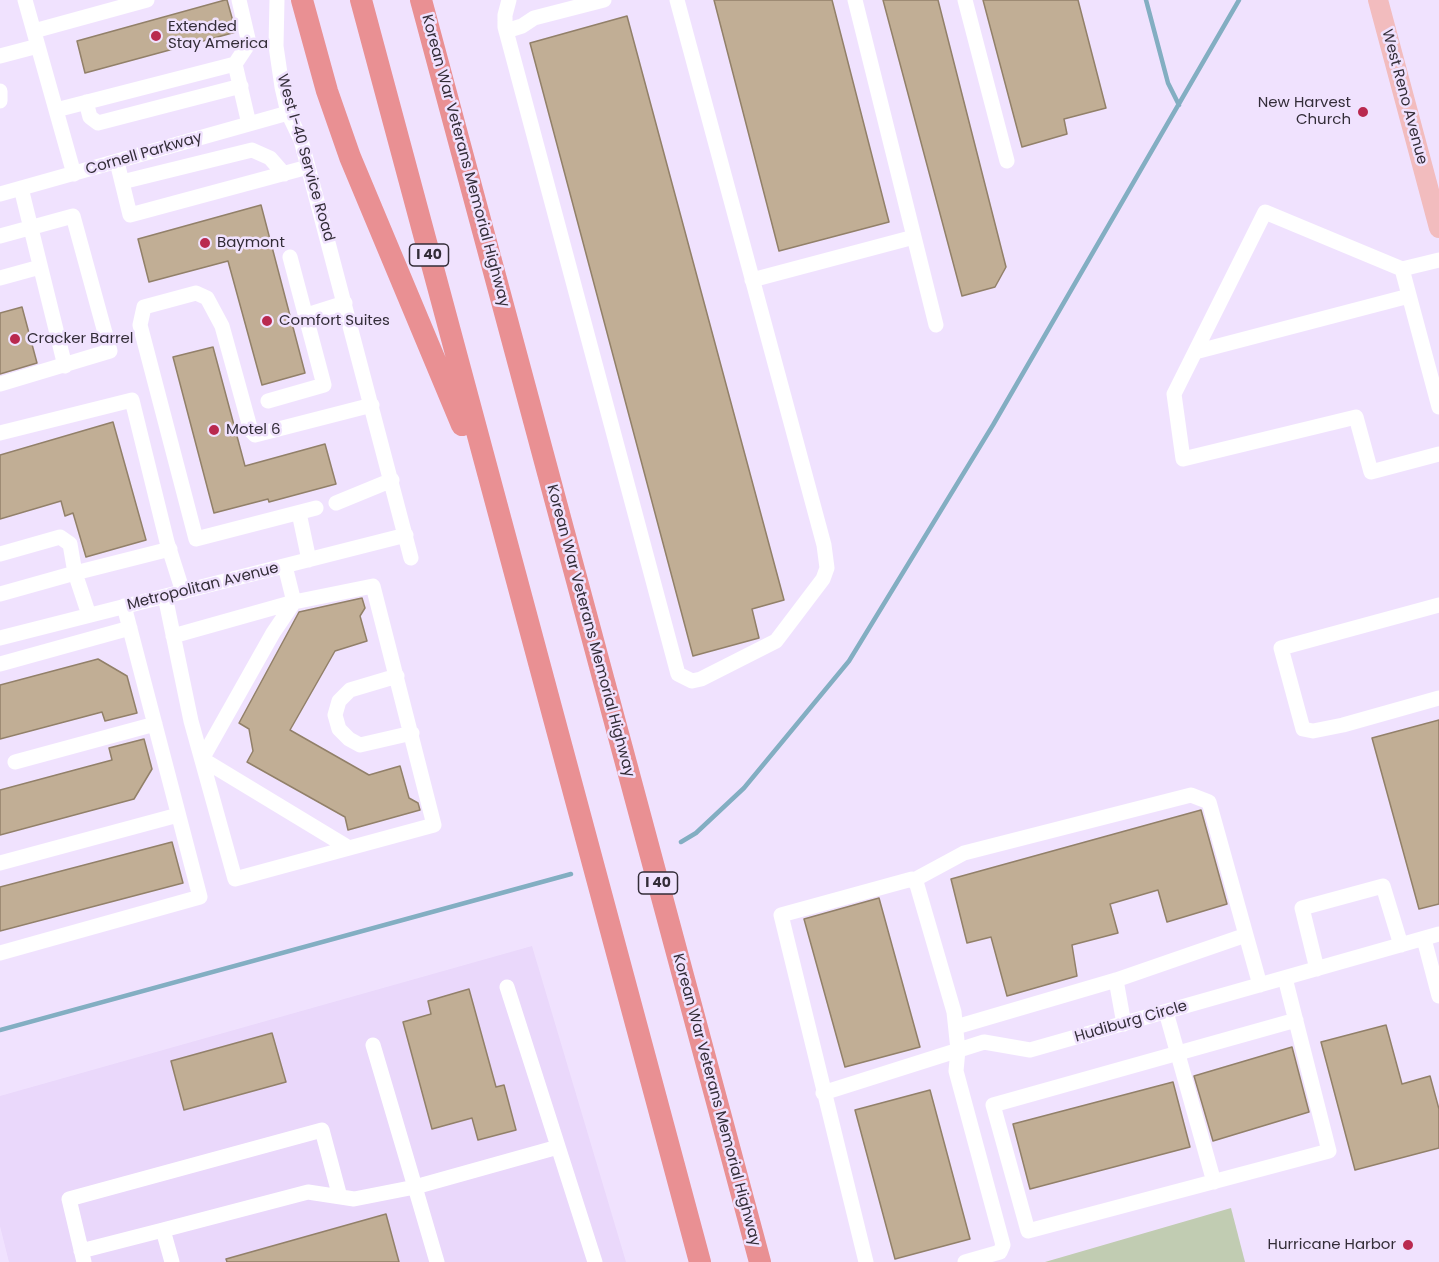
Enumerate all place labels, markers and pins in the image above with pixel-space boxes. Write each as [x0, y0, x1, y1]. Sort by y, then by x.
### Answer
place label: Extended Stay America [168, 18, 268, 53]
marker: Extended Stay America [149, 29, 163, 43]
place label: New Harvest Church [1258, 94, 1351, 129]
marker: New Harvest Church [1356, 105, 1370, 119]
place label: Baymont [217, 234, 285, 252]
marker: Baymont [198, 236, 212, 250]
place label: Comfort Suites [279, 312, 390, 330]
marker: Comfort Suites [260, 314, 274, 328]
place label: Cracker Barrel [27, 330, 134, 348]
marker: Cracker Barrel [8, 332, 22, 346]
place label: Motel 6 [226, 421, 280, 439]
marker: Motel 6 [207, 423, 221, 437]
place label: Hurricane Harbor [1268, 1236, 1396, 1254]
marker: Hurricane Harbor [1401, 1238, 1415, 1252]

